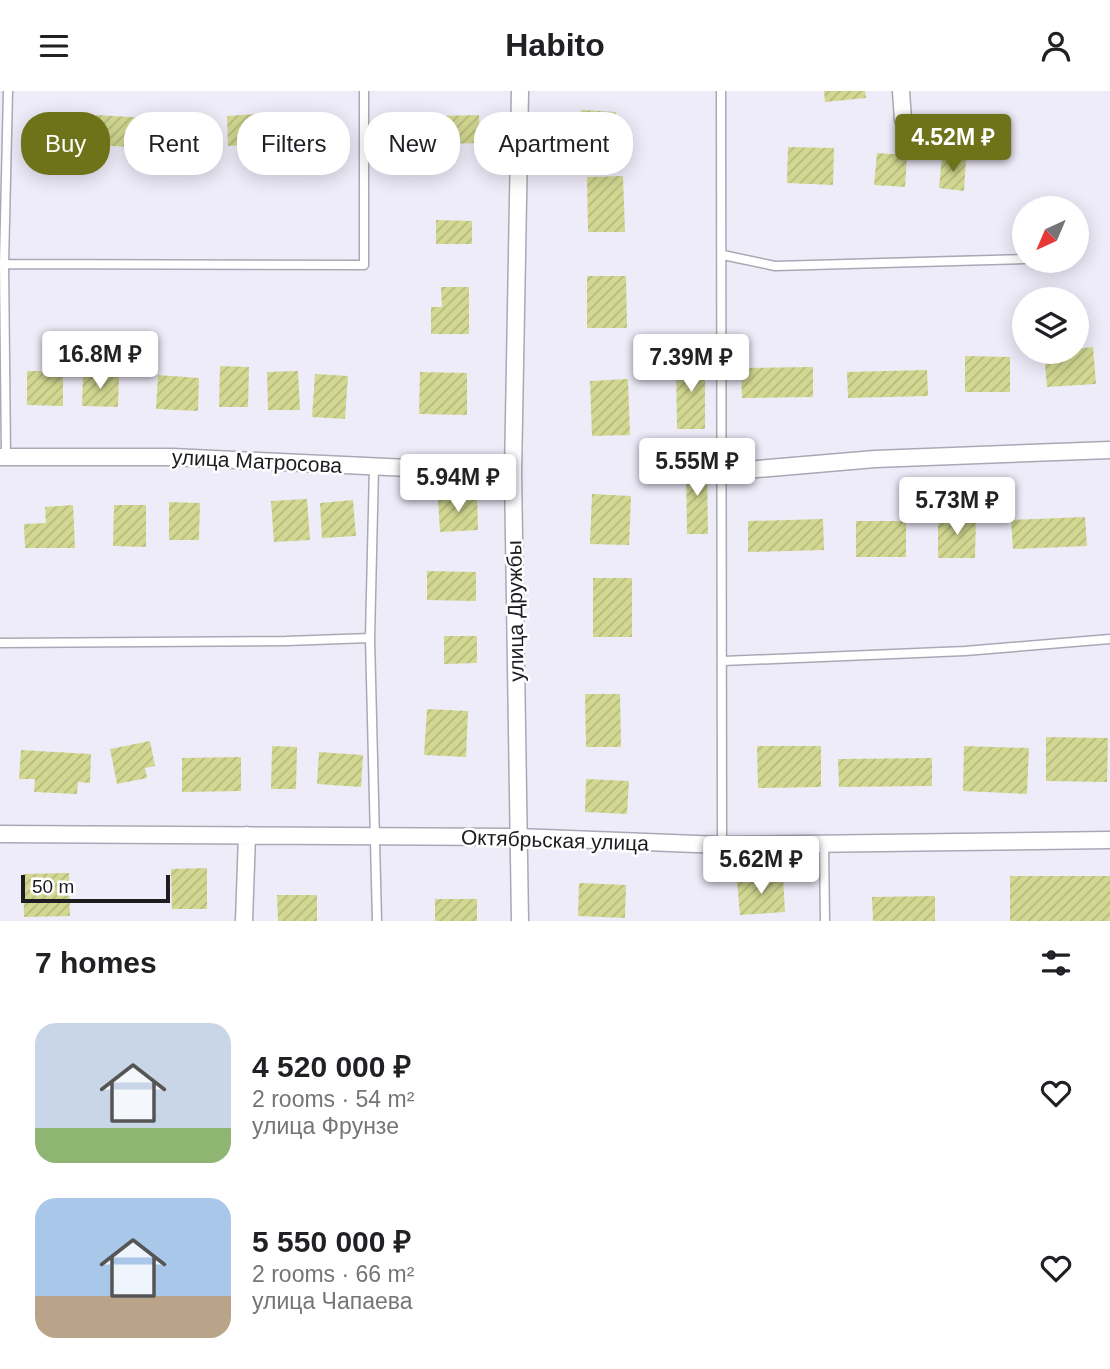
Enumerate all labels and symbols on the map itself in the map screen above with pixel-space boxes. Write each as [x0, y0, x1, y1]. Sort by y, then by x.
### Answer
pin: 4.52M ₽ [888, 115, 1018, 174]
north arrow [1012, 196, 1088, 273]
pin: 16.8M ₽ [35, 331, 165, 391]
pin: 7.39M ₽ [626, 335, 756, 394]
pin: 5.55M ₽ [632, 439, 762, 498]
street label: улица Матросова [171, 445, 343, 477]
pin: 5.94M ₽ [393, 455, 523, 514]
pin: 5.73M ₽ [892, 477, 1022, 537]
street label: улица Дружбы [502, 540, 528, 682]
street label: Октябрьская улица [461, 825, 650, 855]
pin: 5.62M ₽ [696, 837, 826, 896]
scale bar [21, 872, 170, 904]

